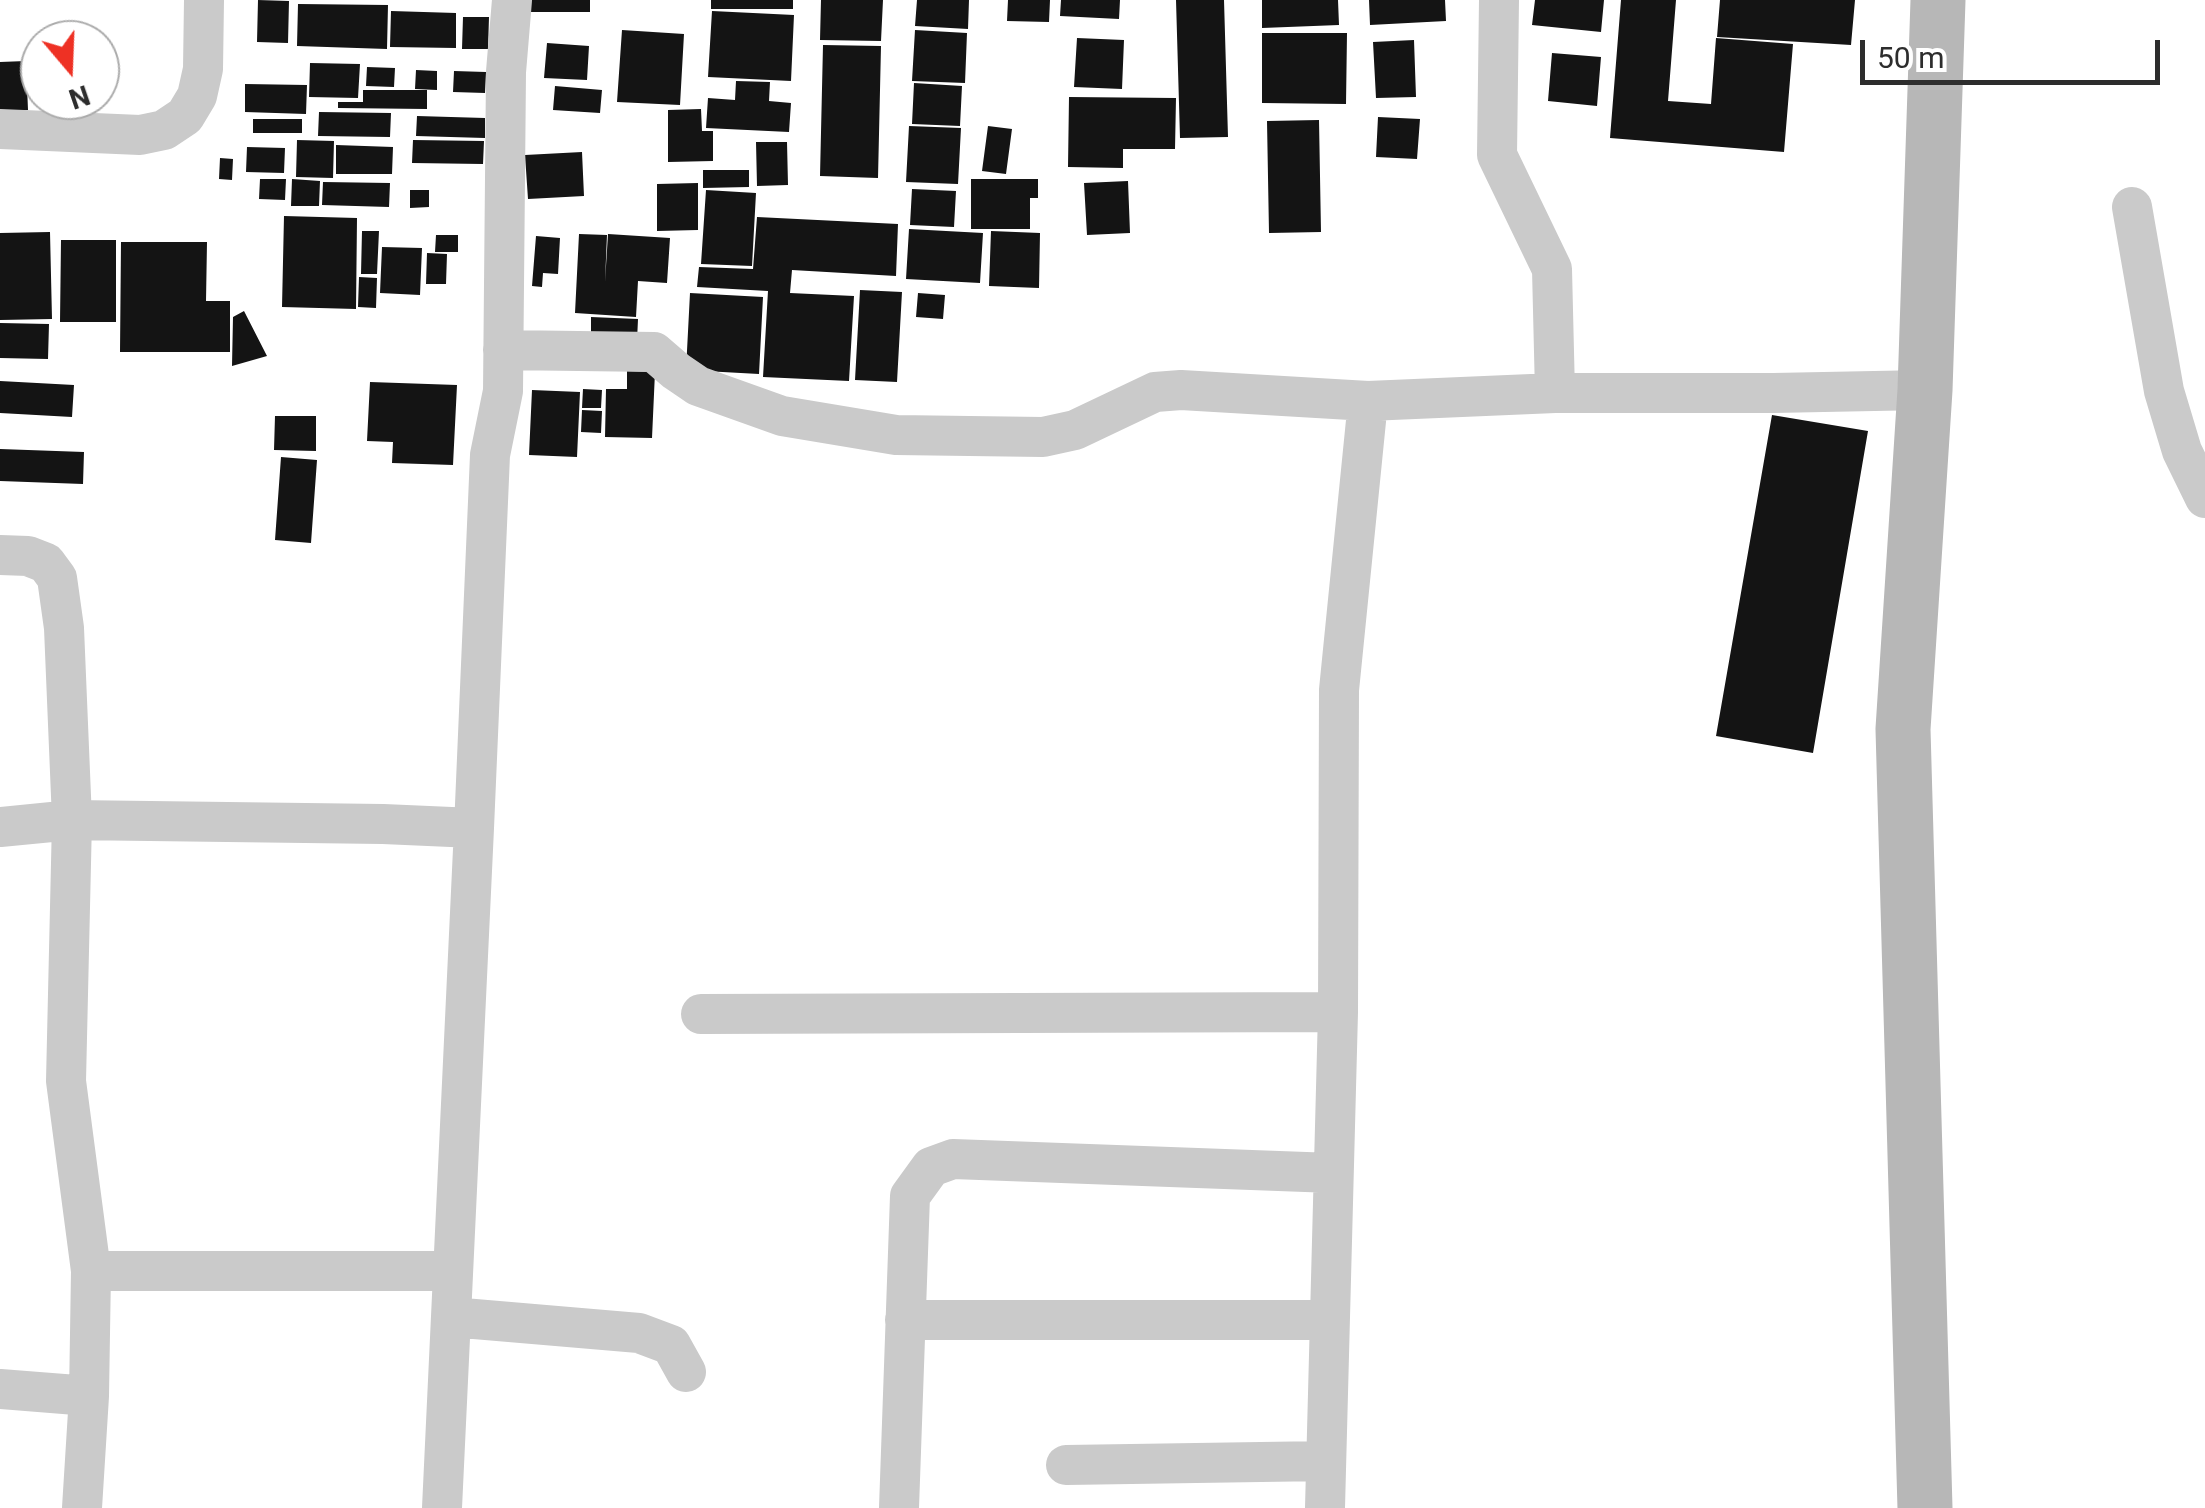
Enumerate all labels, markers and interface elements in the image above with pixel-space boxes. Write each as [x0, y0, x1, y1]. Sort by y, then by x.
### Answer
north arrow [20, 20, 120, 120]
scale bar [1865, 20, 2165, 82]
text: 50 m [1877, 40, 1944, 75]
text: N [65, 78, 94, 116]

